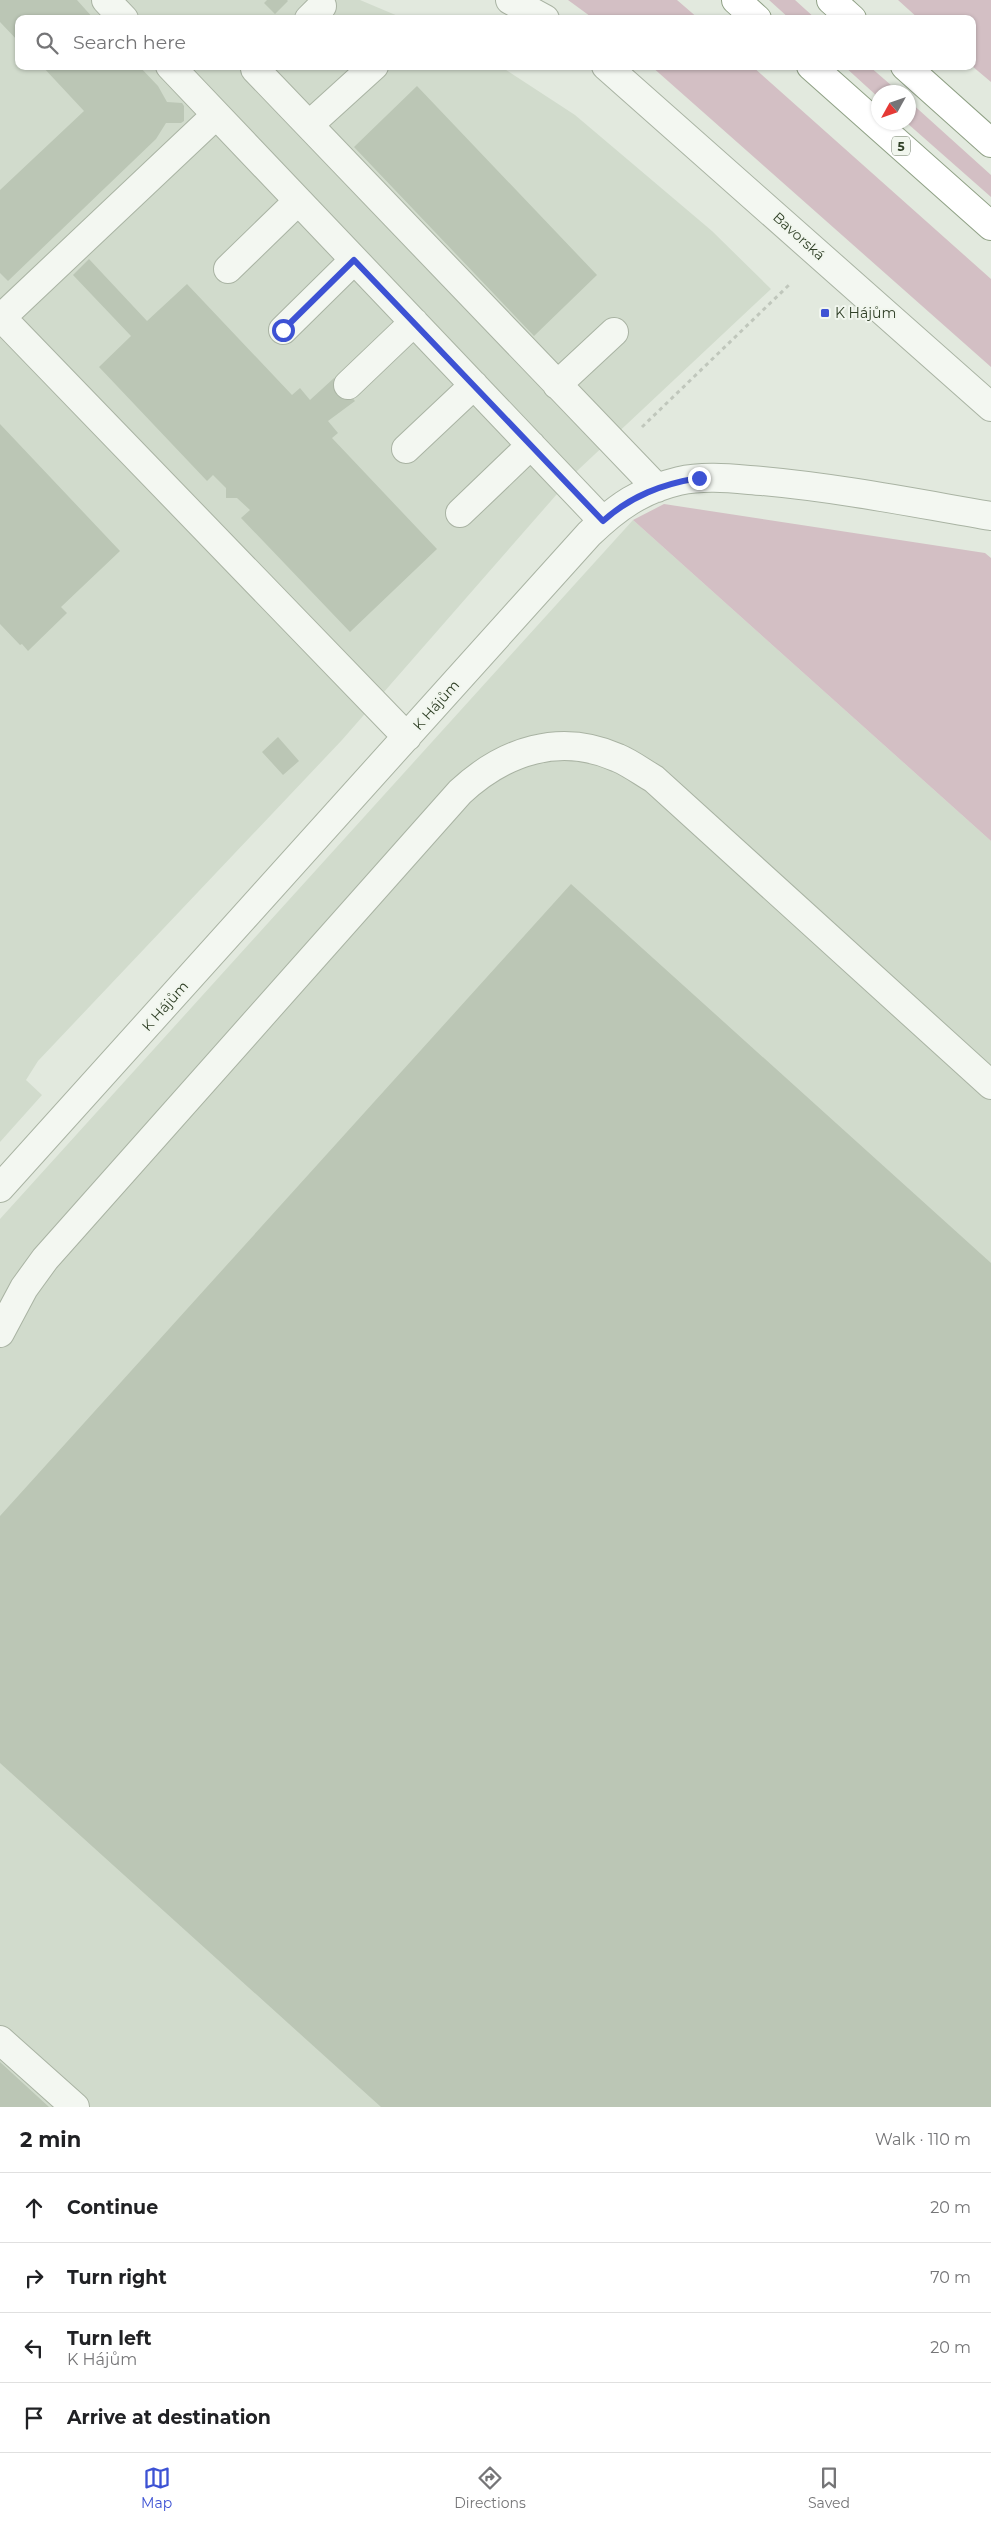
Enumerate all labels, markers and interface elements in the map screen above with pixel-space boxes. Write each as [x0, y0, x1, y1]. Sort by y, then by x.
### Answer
search box [15, 15, 976, 70]
icon: search [33, 29, 61, 57]
text: Search here [73, 31, 186, 54]
north arrow [871, 85, 916, 130]
road number: 5 [892, 136, 910, 156]
street label: Bavorská [769, 208, 829, 264]
place label: K Hájům [835, 304, 896, 322]
marker: K Hájům [819, 307, 831, 319]
route start [272, 319, 295, 342]
route end [688, 467, 711, 490]
street label: K Hájům [409, 676, 463, 734]
street label: K Hájům [138, 977, 192, 1035]
text: 2 min [20, 2127, 81, 2152]
text: Walk · 110 m [875, 2130, 971, 2149]
icon: ahead [20, 2194, 48, 2222]
text: Continue [67, 2196, 158, 2219]
text: 20 m [930, 2198, 971, 2217]
icon: right [20, 2264, 48, 2292]
text: Turn right [67, 2266, 167, 2289]
text: 70 m [930, 2268, 971, 2287]
text: Turn left [67, 2327, 152, 2350]
icon: left [20, 2334, 48, 2362]
text: 20 m [930, 2338, 971, 2357]
text: K Hájům [67, 2350, 137, 2369]
icon: arrive [20, 2404, 48, 2432]
text: Arrive at destination [67, 2406, 271, 2429]
tab: Map [141, 2464, 172, 2512]
tab: Directions [454, 2464, 526, 2512]
tab: Saved [808, 2464, 850, 2512]

